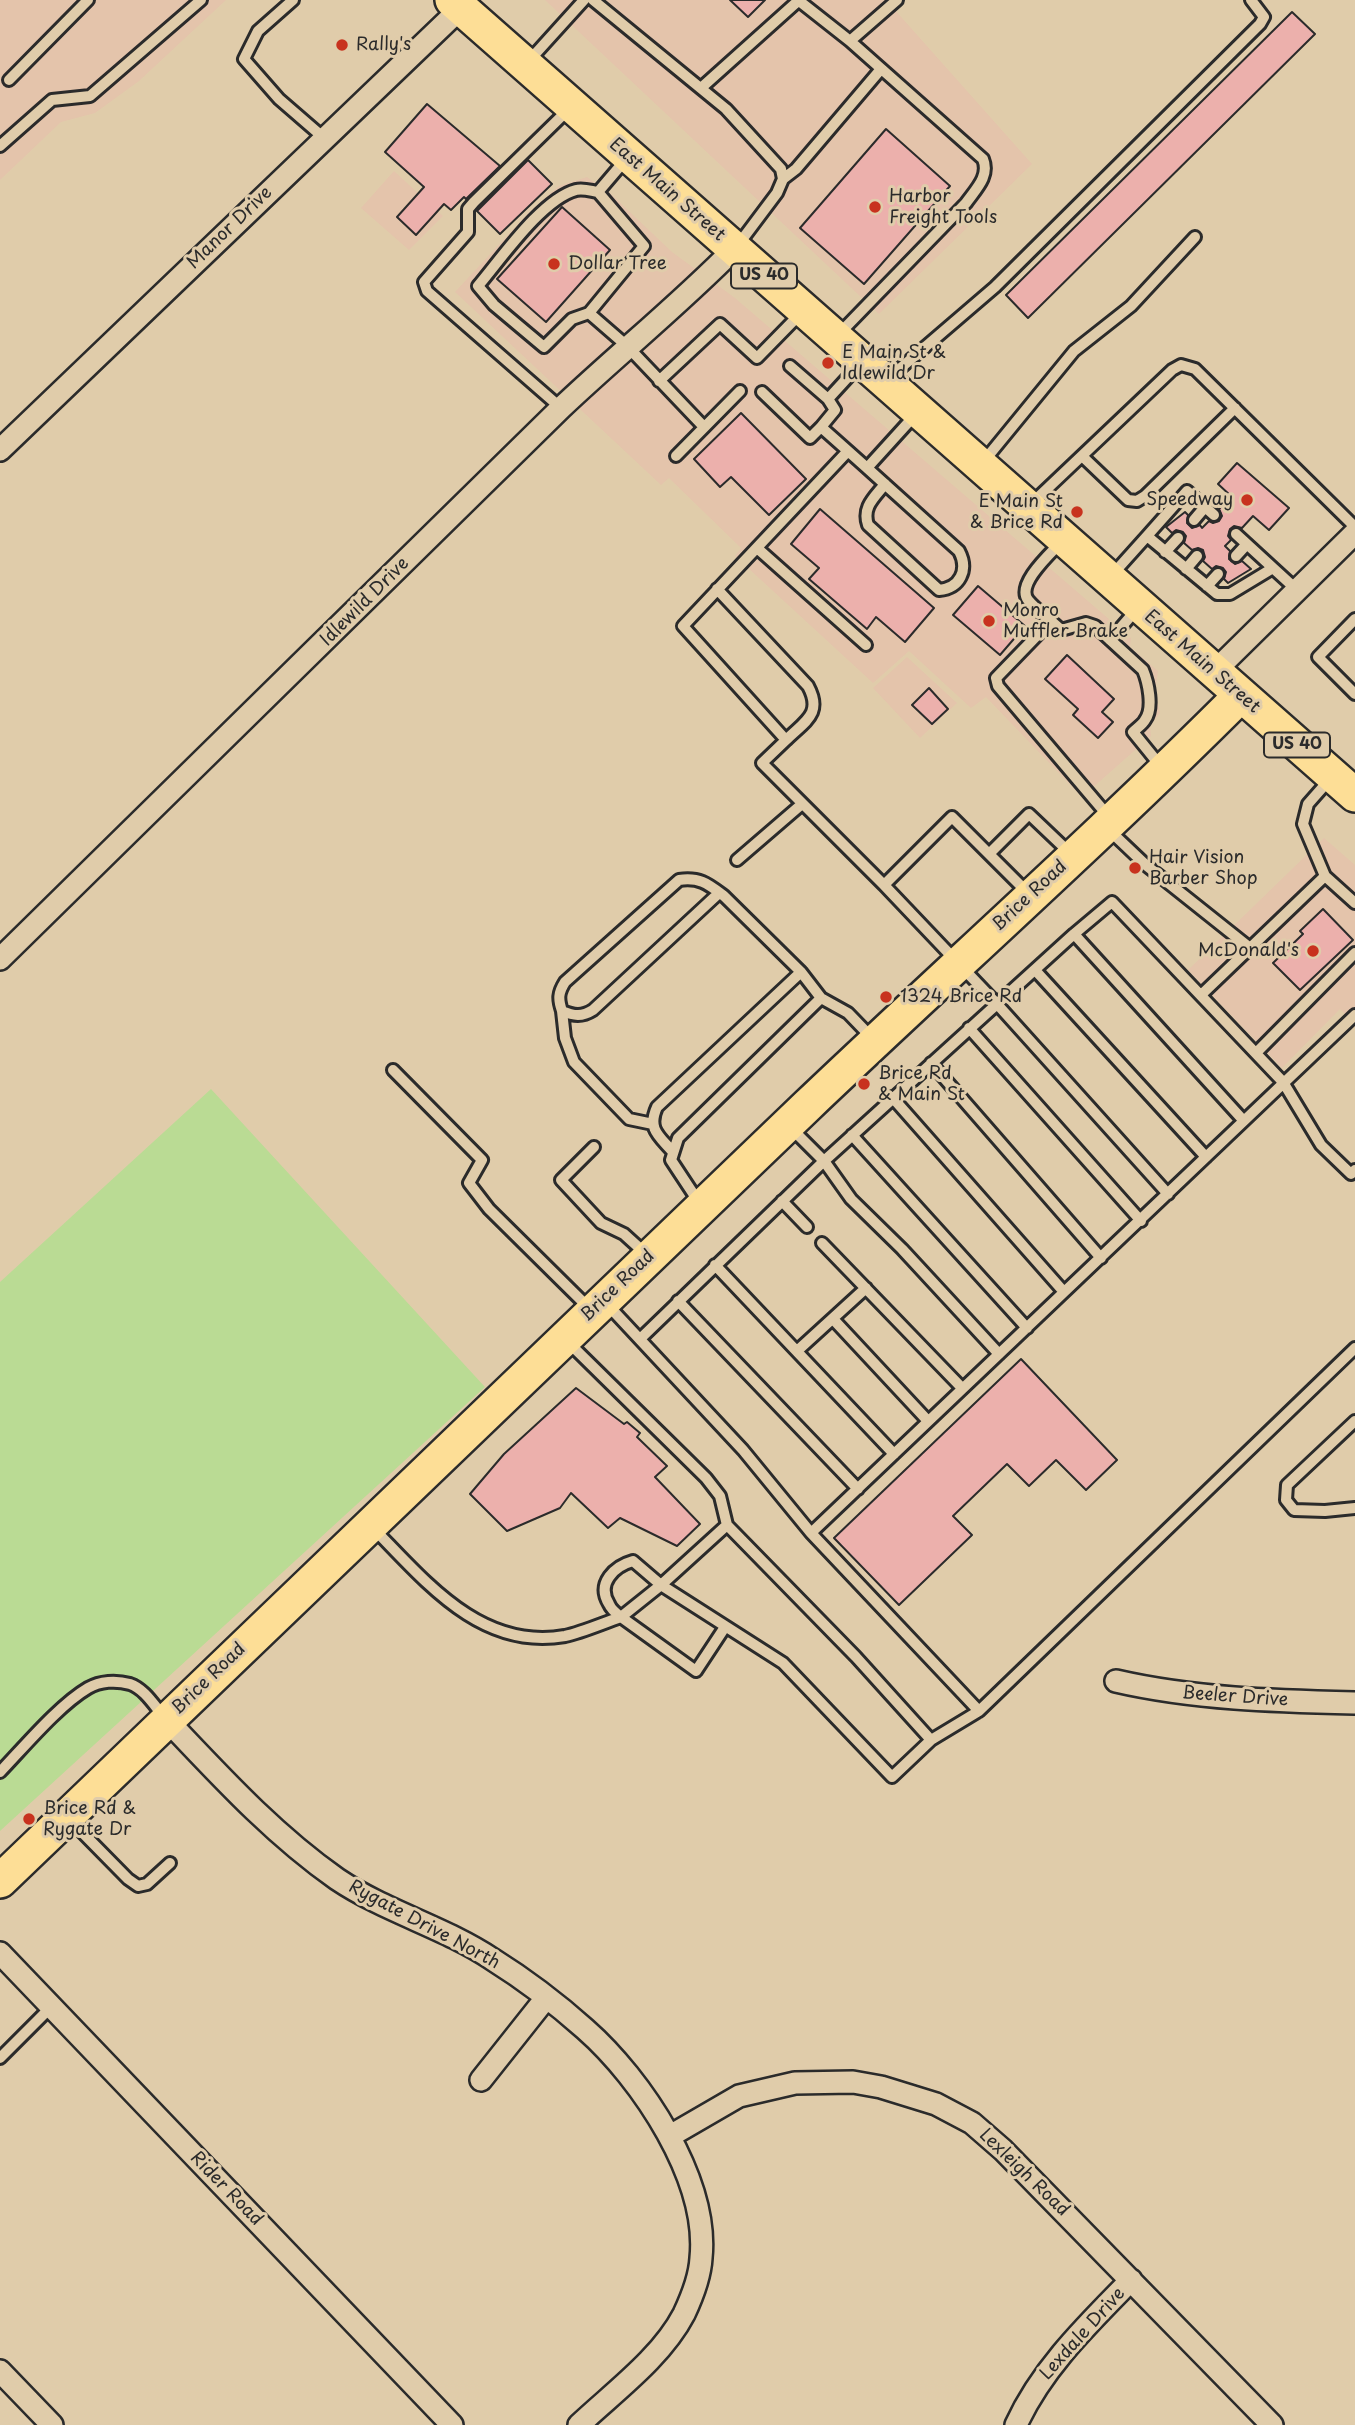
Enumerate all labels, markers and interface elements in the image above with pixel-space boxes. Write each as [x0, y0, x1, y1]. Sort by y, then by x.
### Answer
place label: Rally's [356, 34, 411, 56]
marker: Rally's [334, 37, 350, 53]
street label: East Main Street [605, 134, 729, 246]
street label: Manor Drive [183, 182, 277, 274]
place label: Harbor Freight Tools [889, 186, 997, 228]
marker: Harbor Freight Tools [867, 199, 883, 215]
place label: Dollar Tree [568, 253, 667, 275]
marker: Dollar Tree [546, 256, 562, 272]
road number: US 40 [731, 264, 797, 288]
place label: E Main St & Idlewild Dr [842, 342, 946, 384]
marker: E Main St & Idlewild Dr [820, 355, 836, 371]
place label: Speedway [1146, 489, 1233, 511]
place label: E Main St & Brice Rd [970, 491, 1063, 534]
marker: Speedway [1239, 492, 1255, 508]
marker: E Main St & Brice Rd [1069, 504, 1085, 520]
street label: Idlewild Drive [316, 553, 414, 651]
place label: Monro Muffler Brake [1003, 600, 1128, 642]
street label: East Main Street [1140, 606, 1264, 718]
marker: Monro Muffler Brake [981, 613, 997, 629]
road number: US 40 [1264, 732, 1330, 758]
place label: Hair Vision Barber Shop [1149, 847, 1258, 890]
street label: Brice Road [988, 856, 1072, 936]
marker: Hair Vision Barber Shop [1127, 860, 1143, 876]
place label: McDonald's [1198, 940, 1299, 962]
marker: McDonald's [1305, 943, 1321, 959]
place label: 1324 Brice Rd [900, 986, 1022, 1008]
marker: 1324 Brice Rd [878, 989, 894, 1005]
place label: Brice Rd & Main St [878, 1063, 965, 1106]
marker: Brice Rd & Main St [856, 1076, 872, 1092]
street label: Brice Road [577, 1246, 659, 1326]
street label: Brice Road [168, 1639, 250, 1719]
street label: Beeler Drive [1181, 1683, 1289, 1711]
place label: Brice Rd & Rygate Dr [43, 1798, 136, 1840]
marker: Brice Rd & Rygate Dr [21, 1811, 37, 1827]
street label: Rygate Drive North [345, 1876, 503, 1974]
street label: Lexleigh Road [974, 2125, 1074, 2221]
street label: Rider Road [185, 2147, 267, 2231]
street label: Lexdale Drive [1036, 2283, 1130, 2385]

